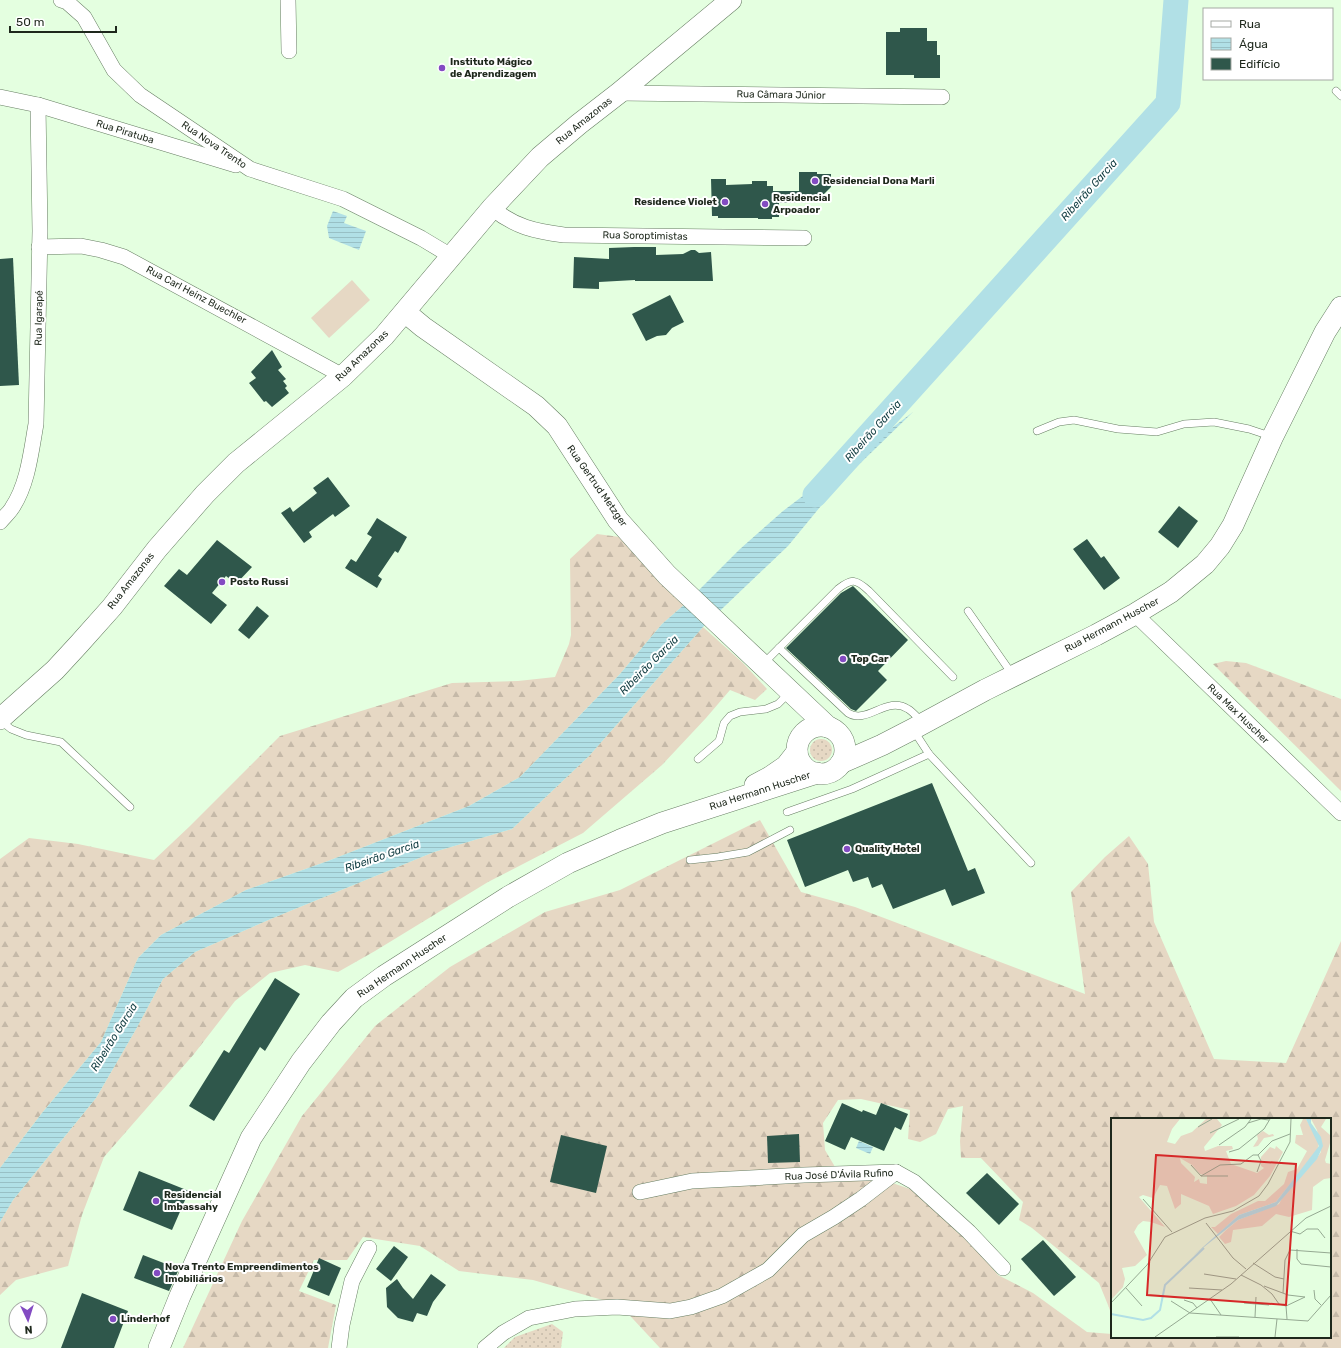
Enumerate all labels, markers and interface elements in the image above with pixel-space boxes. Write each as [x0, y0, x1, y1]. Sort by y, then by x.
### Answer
scale bar [10, 8, 116, 34]
legend [1203, 8, 1333, 80]
text: 50 m [16, 15, 44, 29]
text: Rua [1239, 17, 1261, 31]
text: Água [1239, 37, 1268, 51]
place label: Instituto Mágico de Aprendizagem [450, 56, 537, 80]
text: Edifício [1239, 57, 1280, 71]
marker: Instituto Mágico de Aprendizagem [437, 63, 447, 73]
street label: Rua Câmara Júnior [736, 88, 826, 102]
street label: Rua Amazonas [553, 95, 615, 147]
street label: Rua Piratuba [95, 117, 155, 147]
street label: Rua Nova Trento [179, 119, 249, 171]
water label: Ribeirão Garcia [1058, 156, 1120, 223]
place label: Residencial Dona Marli [823, 175, 935, 187]
marker: Residencial Dona Marli [810, 176, 820, 186]
place label: Residencial Arpoador [773, 192, 831, 216]
place label: Residence Violet [634, 196, 717, 208]
marker: Residence Violet [720, 197, 730, 207]
marker: Residencial Arpoador [760, 199, 770, 209]
street label: Rua Soroptimistas [602, 229, 688, 243]
street label: Rua Carl Heinz Buechler [144, 263, 248, 327]
street label: Rua Igarapé [33, 290, 45, 346]
street label: Rua Amazonas [333, 328, 391, 384]
water label: Ribeirão Garcia [842, 397, 904, 464]
street label: Rua Gertrud Metzger [564, 443, 630, 529]
street label: Rua Amazonas [105, 550, 157, 612]
place label: Posto Russi [230, 576, 289, 588]
marker: Posto Russi [217, 577, 227, 587]
street label: Rua Hermann Huscher [1063, 595, 1161, 655]
water label: Ribeirão Garcia [617, 632, 682, 697]
place label: Top Car [851, 653, 889, 665]
marker: Top Car [838, 654, 848, 664]
street label: Rua Max Huscher [1205, 682, 1271, 747]
street label: Rua Hermann Huscher [708, 769, 812, 813]
water label: Ribeirão Garcia [343, 837, 422, 875]
place label: Quality Hotel [855, 843, 920, 855]
marker: Quality Hotel [842, 844, 852, 854]
street label: Rua Hermann Huscher [355, 931, 449, 1000]
water label: Ribeirão Garcia [88, 1000, 141, 1074]
inset map [1111, 1118, 1331, 1338]
street label: Rua José D'Ávila Rufino [784, 1167, 894, 1183]
place label: Residencial Imbassahy [164, 1189, 222, 1213]
marker: Residencial Imbassahy [151, 1196, 161, 1206]
place label: Nova Trento Empreendimentos Imobiliários [165, 1261, 319, 1285]
marker: Nova Trento Empreendimentos Imobiliários [152, 1268, 162, 1278]
north arrow [8, 1300, 48, 1340]
place label: Linderhof [121, 1313, 171, 1325]
marker: Linderhof [108, 1314, 118, 1324]
text: N [24, 1323, 33, 1336]

